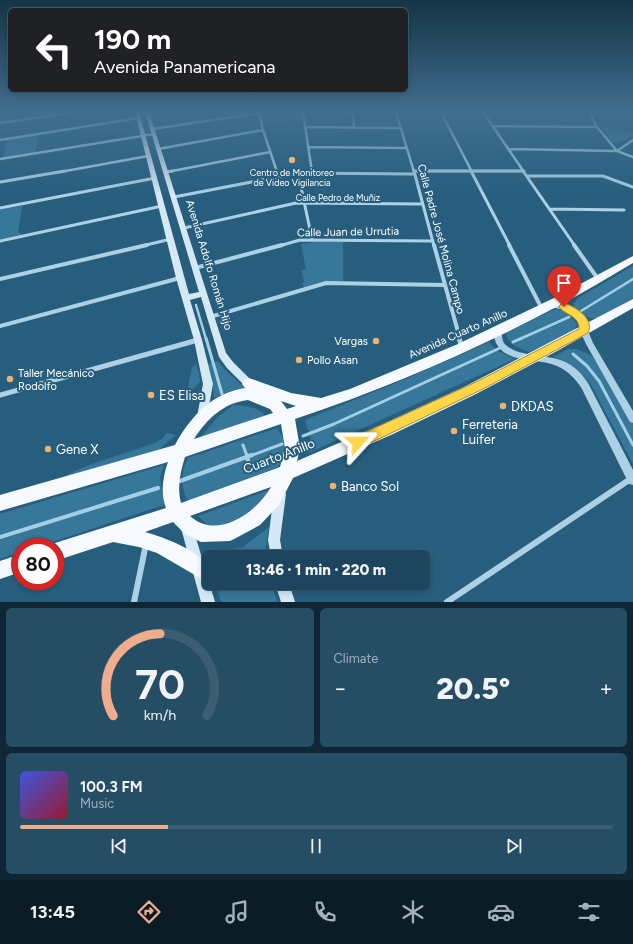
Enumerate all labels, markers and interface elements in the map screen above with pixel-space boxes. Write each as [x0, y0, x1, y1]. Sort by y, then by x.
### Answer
text: 190 m [94, 22, 171, 56]
icon: left [28, 24, 80, 76]
text: Avenida Panamericana [94, 56, 276, 78]
marker: Centro de Monitoreo de Video Vigilancia [287, 155, 297, 165]
street label: Calle Padre José Molina Campo [415, 163, 467, 315]
place label: Centro de Monitoreo de Video Vigilancia [250, 167, 334, 188]
street label: Calle Pedro de Muñiz [296, 192, 381, 203]
street label: Avenida Adolfo Román Hijo [183, 198, 235, 332]
street label: Calle Juan de Urrutia [297, 225, 399, 239]
pin [547, 266, 581, 307]
icon: arrive [553, 272, 575, 294]
street label: Avenida Cuarto Anillo [407, 306, 509, 362]
place label: Vargas [334, 335, 368, 348]
marker: Vargas [371, 336, 381, 346]
place label: Pollo Asan [307, 354, 358, 367]
marker: Pollo Asan [294, 355, 304, 365]
place label: Taller Mecánico Rodolfo [18, 367, 94, 393]
marker: Taller Mecánico Rodolfo [5, 374, 15, 384]
place label: ES Elisa [159, 388, 204, 403]
marker: ES Elisa [146, 390, 156, 400]
place label: DKDAS [511, 399, 554, 414]
marker: DKDAS [498, 401, 508, 411]
place label: Ferreteria Luifer [462, 417, 518, 447]
position arrow [337, 421, 379, 463]
marker: Ferreteria Luifer [449, 426, 459, 436]
street label: Cuarto Anillo [241, 435, 317, 477]
place label: Gene X [56, 442, 99, 457]
marker: Gene X [43, 444, 53, 454]
place label: Banco Sol [341, 479, 399, 494]
marker: Banco Sol [328, 481, 338, 491]
speed limit sign: 80 [12, 538, 64, 590]
text: 13:46 · 1 min · 220 m [246, 561, 386, 579]
text: Climate [334, 651, 378, 666]
text: 70 [135, 658, 185, 708]
text: 20.5° [436, 670, 510, 707]
text: − [334, 675, 347, 702]
text: + [599, 675, 613, 702]
text: km/h [143, 705, 176, 723]
text: 100.3 FM [80, 778, 143, 796]
text: Music [80, 796, 114, 811]
icon: previous [108, 835, 130, 857]
icon: pause [305, 835, 327, 857]
icon: next [503, 835, 525, 857]
icon: directions [135, 898, 163, 926]
icon: music [223, 898, 251, 926]
icon: phone [311, 898, 339, 926]
icon: climate [399, 898, 427, 926]
icon: car [487, 898, 515, 926]
icon: filters [575, 898, 603, 926]
text: 13:45 [30, 901, 75, 923]

